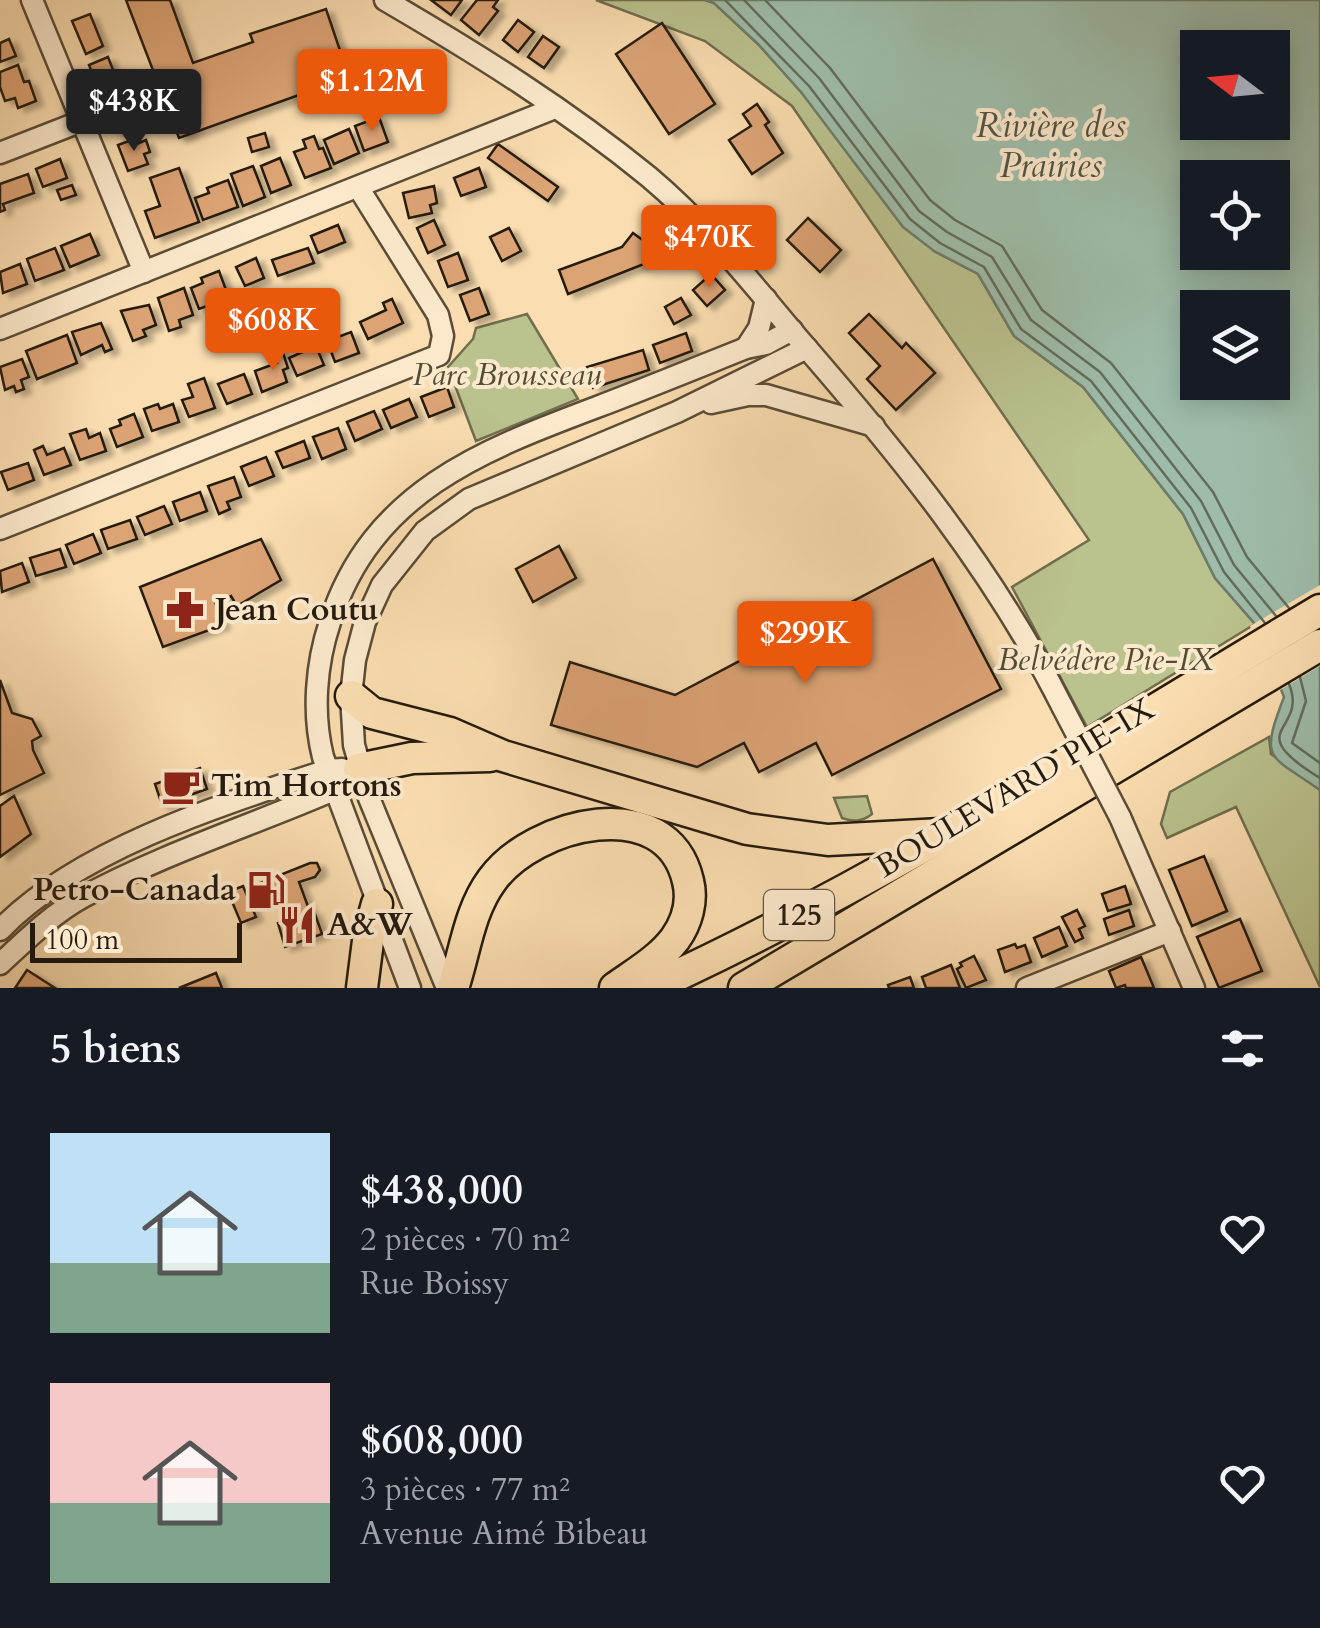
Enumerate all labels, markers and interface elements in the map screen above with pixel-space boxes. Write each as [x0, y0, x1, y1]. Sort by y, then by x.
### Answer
north arrow [1180, 30, 1290, 140]
map controls [1180, 30, 1290, 400]
pin: $1.12M [291, 49, 453, 134]
text: $1.12M [319, 59, 425, 103]
pin: $438K [64, 69, 204, 154]
text: $438K [88, 79, 180, 123]
water label: Rivière des Prairies [976, 102, 1126, 190]
button: locate [1180, 160, 1290, 270]
pin: $470K [639, 205, 779, 290]
text: $470K [663, 215, 755, 259]
pin: $608K [203, 288, 343, 373]
button: layers [1180, 290, 1290, 400]
text: $608K [227, 298, 319, 342]
park label: Parc Brousseau [412, 353, 602, 397]
place label: Jean Coutu [211, 588, 378, 632]
pharmacy icon: Jean Coutu [164, 589, 206, 631]
pin: $299K [735, 601, 875, 686]
text: $299K [759, 611, 851, 655]
park label: Belvédère Pie-IX [997, 638, 1216, 682]
street label: BOULEVARD PIE-IX [868, 687, 1163, 889]
place label: Tim Hortons [211, 764, 402, 808]
cafe icon: Tim Hortons [160, 765, 202, 807]
place label: Petro-Canada [33, 868, 236, 912]
fuel station icon: Petro-Canada [245, 869, 287, 911]
road number: 125 [764, 890, 834, 940]
place label: A&W [327, 903, 413, 947]
restaurant icon: A&W [276, 904, 318, 946]
scale bar [30, 918, 242, 963]
text: 100 m [45, 921, 119, 959]
text: 5 biens [50, 1020, 181, 1077]
icon: filters [1215, 1021, 1270, 1076]
text: $438,000 [360, 1161, 523, 1218]
icon: home [130, 1173, 250, 1293]
icon: heart [1215, 1206, 1270, 1261]
text: 2 pièces · 70 m² [360, 1218, 570, 1262]
text: Rue Boissy [360, 1262, 509, 1306]
text: $608,000 [360, 1411, 523, 1468]
icon: home [130, 1423, 250, 1543]
icon: heart [1215, 1456, 1270, 1511]
text: 3 pièces · 77 m² [360, 1468, 570, 1512]
text: Avenue Aimé Bibeau [360, 1512, 648, 1556]

